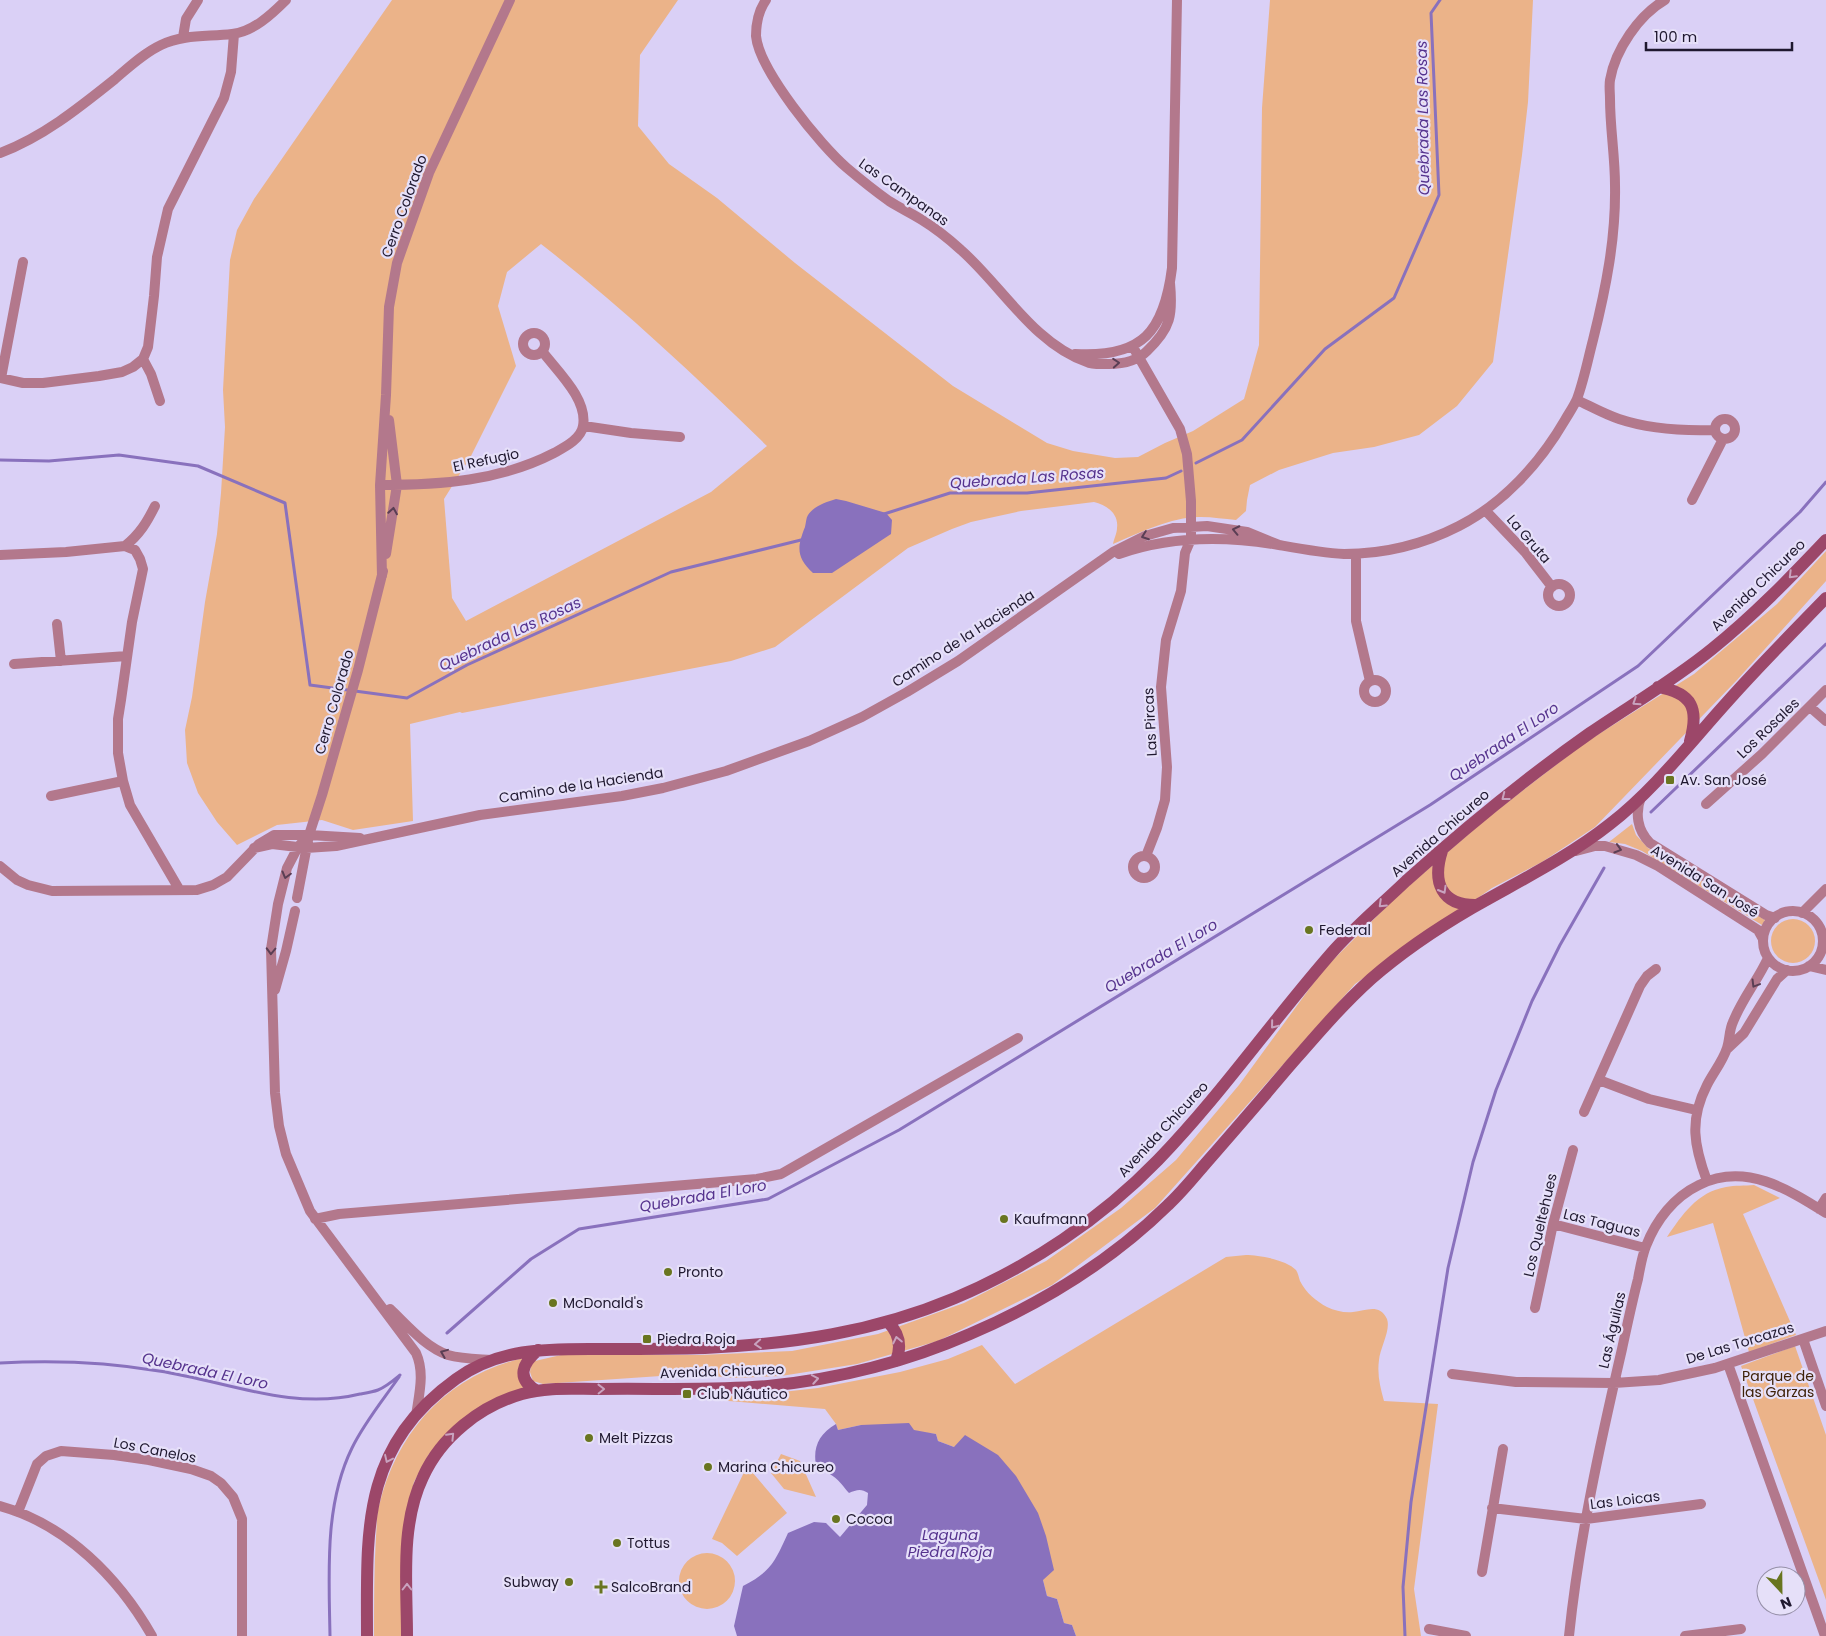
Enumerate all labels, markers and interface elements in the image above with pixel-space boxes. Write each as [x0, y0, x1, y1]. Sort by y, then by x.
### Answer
scale bar [1646, 20, 1792, 52]
text: 100 m [1654, 26, 1697, 47]
water label: Quebrada Las Rosas [1411, 40, 1434, 196]
street label: Cerro Colorado [376, 152, 432, 260]
street label: Las Campanas [855, 153, 953, 231]
one-way arrow [1112, 358, 1120, 369]
street label: El Refugio [451, 443, 521, 477]
water label: Quebrada Las Rosas [949, 462, 1105, 493]
one-way arrow [387, 506, 397, 515]
street label: La Gruta [1502, 510, 1556, 568]
one-way arrow [1232, 525, 1241, 536]
one-way arrow [1141, 530, 1150, 540]
street label: Avenida Chicureo [1706, 535, 1810, 635]
one-way arrow [1789, 570, 1798, 579]
street label: Camino de la Hacienda [888, 584, 1038, 692]
water label: Quebrada Las Rosas [435, 591, 585, 676]
street label: Cerro Colorado [310, 647, 358, 757]
street label: Las Pircas [1138, 687, 1162, 757]
street label: Los Rosales [1732, 693, 1804, 763]
one-way arrow [1632, 696, 1642, 705]
water label: Quebrada El Loro [1445, 697, 1563, 786]
street label: Camino de la Hacienda [497, 762, 665, 808]
place label: Av. San José [1680, 770, 1767, 790]
marker: Av. San José [1664, 774, 1676, 786]
street label: Avenida Chicureo [1386, 785, 1494, 881]
one-way arrow [1502, 792, 1511, 800]
street label: Avenida San José [1647, 840, 1763, 922]
one-way arrow [1613, 844, 1621, 854]
one-way arrow [281, 870, 291, 878]
one-way arrow [1437, 884, 1447, 893]
one-way arrow [1379, 898, 1388, 907]
water label: Quebrada El Loro [1100, 913, 1221, 998]
place label: Federal [1319, 920, 1371, 940]
marker: Federal [1303, 924, 1315, 936]
one-way arrow [266, 947, 277, 955]
one-way arrow [1752, 978, 1762, 987]
one-way arrow [1270, 1019, 1279, 1028]
street label: Avenida Chicureo [1113, 1077, 1213, 1181]
street label: Los Queltehues [1518, 1171, 1562, 1279]
water label: Quebrada El Loro [638, 1174, 768, 1217]
street label: Las Taguas [1561, 1204, 1643, 1242]
place label: Kaufmann [1014, 1209, 1087, 1229]
marker: Kaufmann [998, 1213, 1010, 1225]
place label: Pronto [678, 1262, 723, 1282]
marker: Pronto [662, 1266, 674, 1278]
street label: Las Águilas [1593, 1290, 1631, 1370]
place label: McDonald's [563, 1293, 643, 1313]
marker: McDonald's [547, 1297, 559, 1309]
street label: De Las Torcazas [1684, 1317, 1796, 1369]
place label: Piedra Roja [657, 1329, 736, 1349]
marker: Piedra Roja [641, 1333, 653, 1345]
one-way arrow [893, 1336, 903, 1345]
one-way arrow [754, 1338, 762, 1349]
water label: Quebrada El Loro [140, 1347, 270, 1394]
one-way arrow [440, 1348, 449, 1359]
street label: Avenida Chicureo [659, 1359, 785, 1383]
park label: Parque de las Garzas [1742, 1366, 1814, 1402]
one-way arrow [811, 1375, 820, 1385]
one-way arrow [598, 1384, 605, 1394]
place label: Club Náutico [697, 1384, 788, 1404]
marker: Club Náutico [681, 1388, 693, 1400]
place label: Melt Pizzas [599, 1428, 673, 1448]
street label: Los Canelos [112, 1432, 198, 1468]
marker: Melt Pizzas [583, 1432, 595, 1444]
one-way arrow [446, 1433, 455, 1442]
one-way arrow [383, 1454, 394, 1463]
place label: Marina Chicureo [718, 1457, 834, 1477]
marker: Marina Chicureo [702, 1461, 714, 1473]
street label: Las Loicas [1589, 1486, 1661, 1514]
place label: Cocoa [846, 1509, 893, 1529]
marker: Cocoa [830, 1513, 842, 1525]
water label: Laguna Piedra Roja [908, 1524, 992, 1562]
place label: Tottus [627, 1533, 670, 1553]
marker: Tottus [611, 1537, 623, 1549]
north arrow [1756, 1566, 1806, 1616]
place label: Subway [504, 1572, 559, 1592]
marker: Subway [563, 1576, 575, 1588]
place label: SalcoBrand [611, 1577, 691, 1597]
marker: SalcoBrand [595, 1581, 607, 1593]
one-way arrow [402, 1583, 412, 1591]
text: N [1777, 1592, 1794, 1614]

